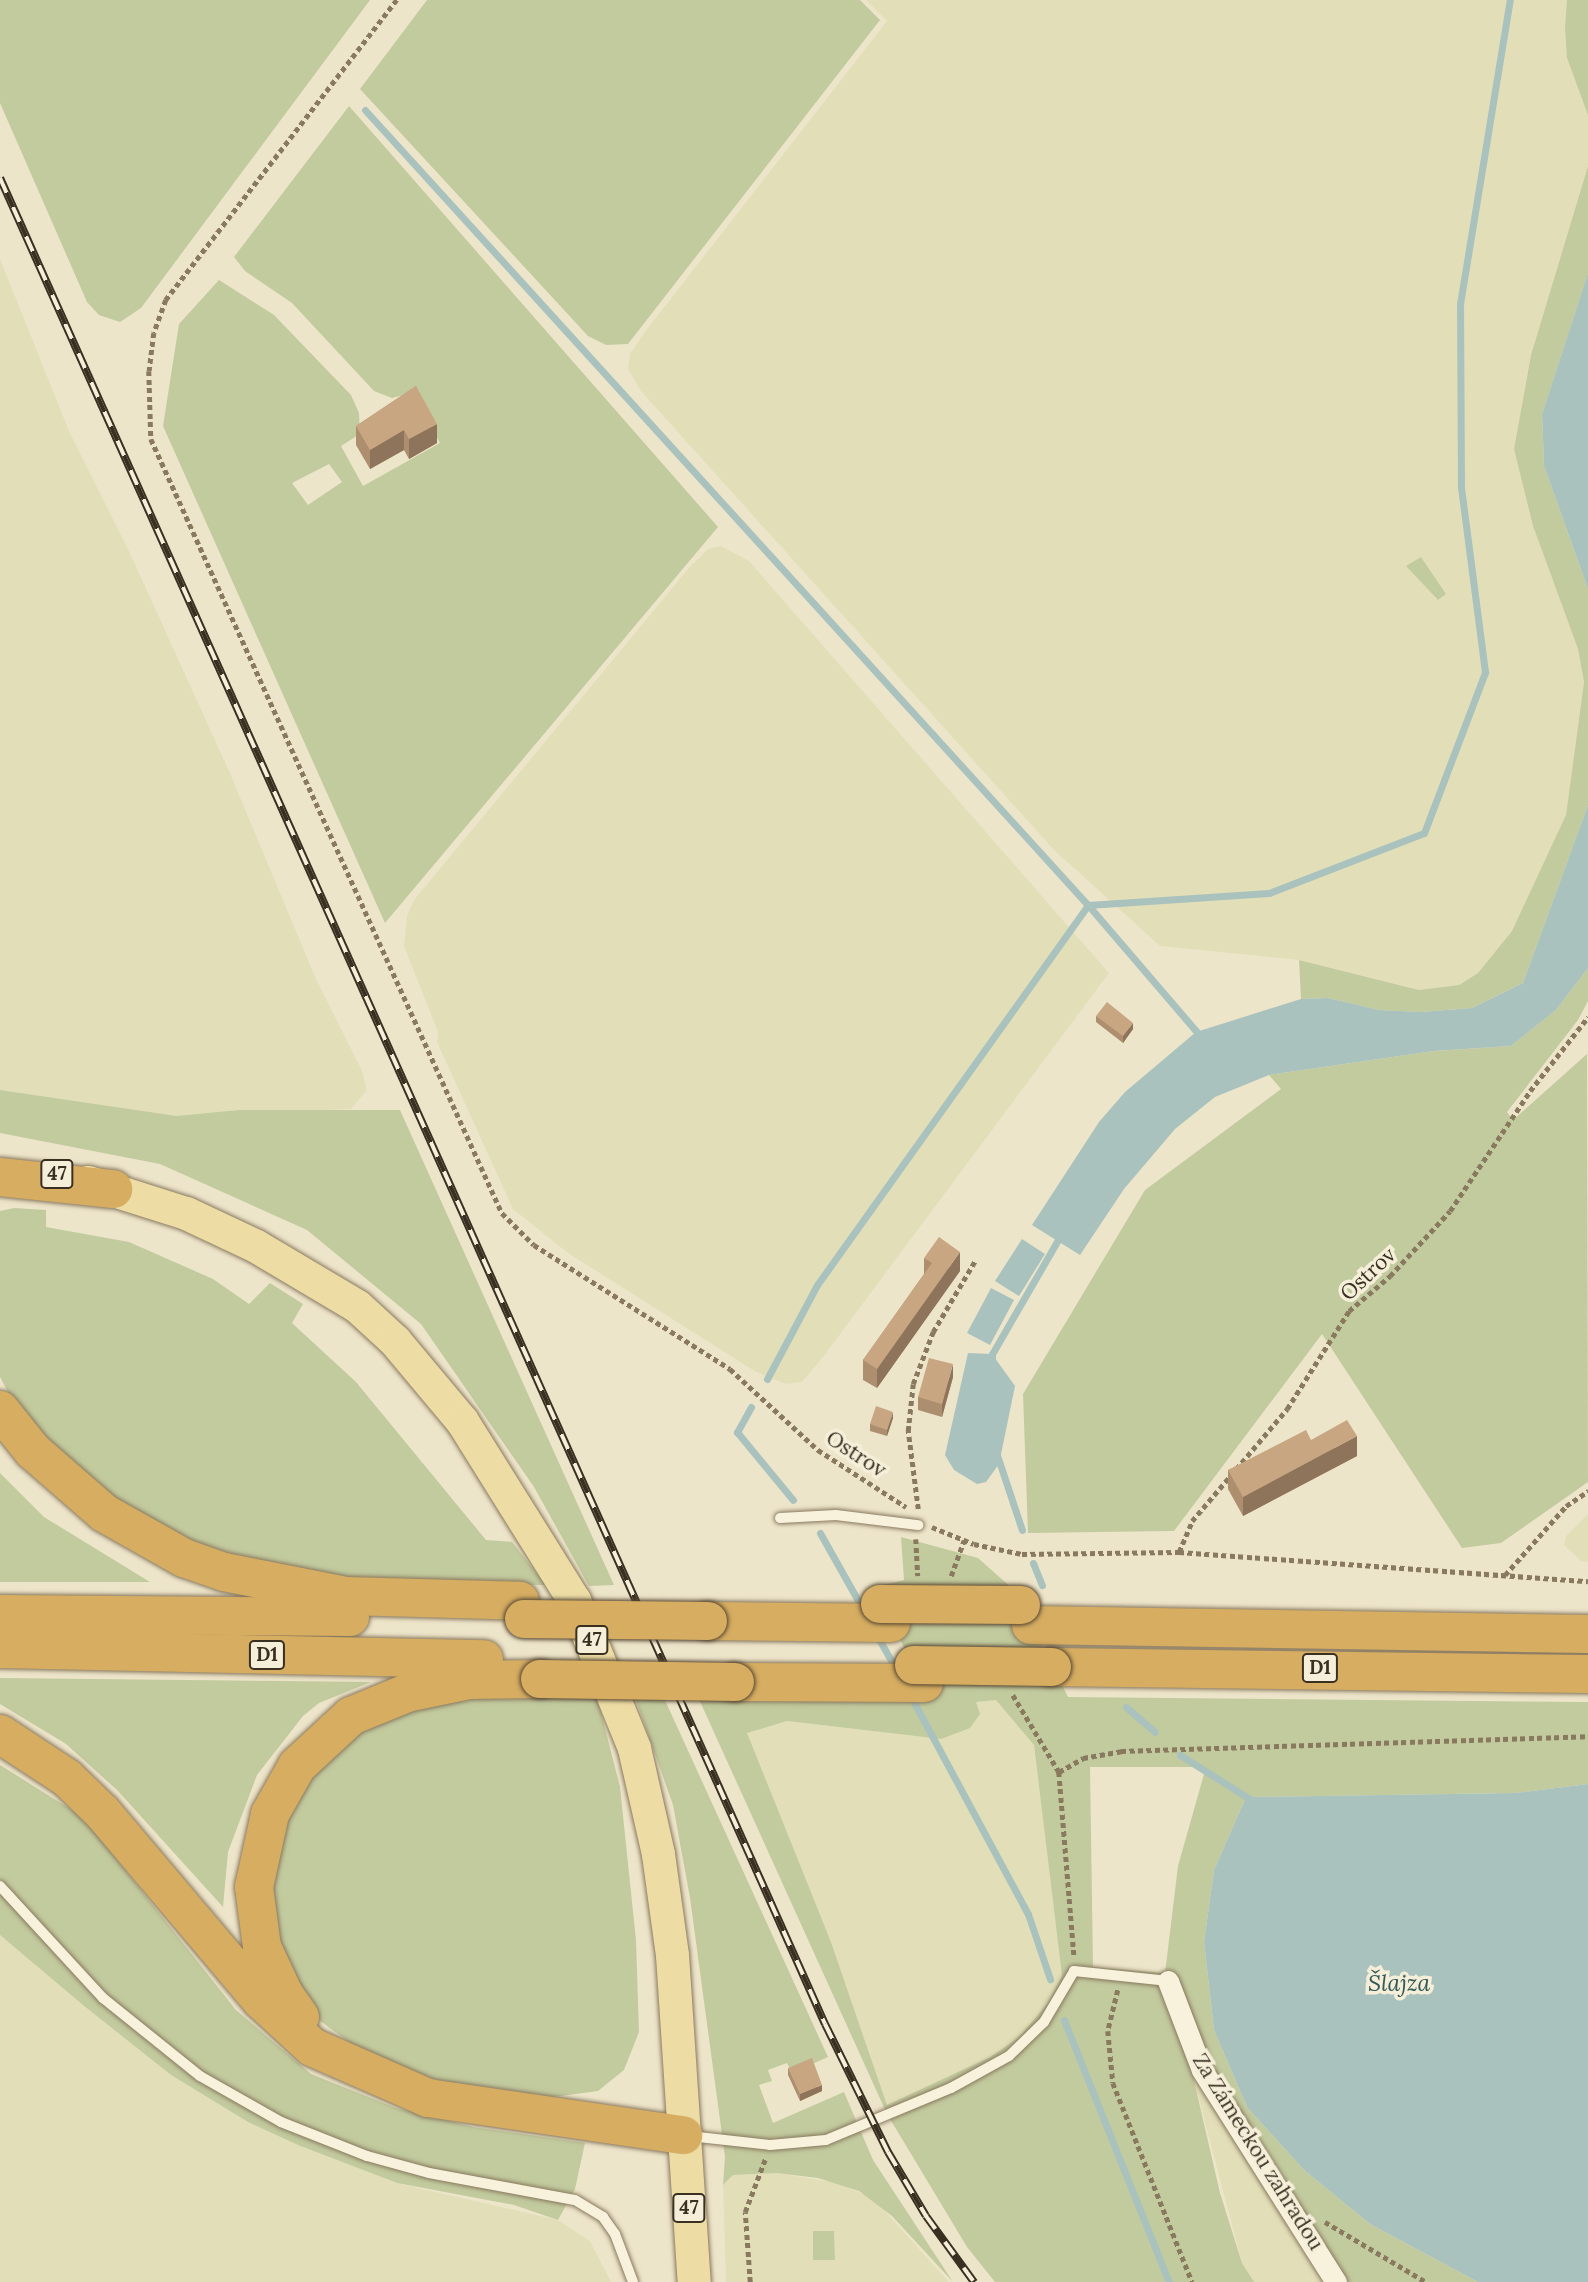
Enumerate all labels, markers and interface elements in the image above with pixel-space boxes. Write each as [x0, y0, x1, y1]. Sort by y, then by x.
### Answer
road number: 47 [40, 1158, 74, 1190]
street label: Ostrov [1335, 1242, 1401, 1306]
street label: Ostrov [821, 1425, 891, 1483]
road number: 47 [574, 1624, 610, 1656]
road number: D1 [248, 1639, 286, 1670]
road number: D1 [1301, 1652, 1339, 1684]
water label: Šlajza [1368, 1969, 1430, 1997]
street label: Za Zámeckou zahradou [1187, 2049, 1329, 2255]
road number: 47 [672, 2192, 706, 2224]

